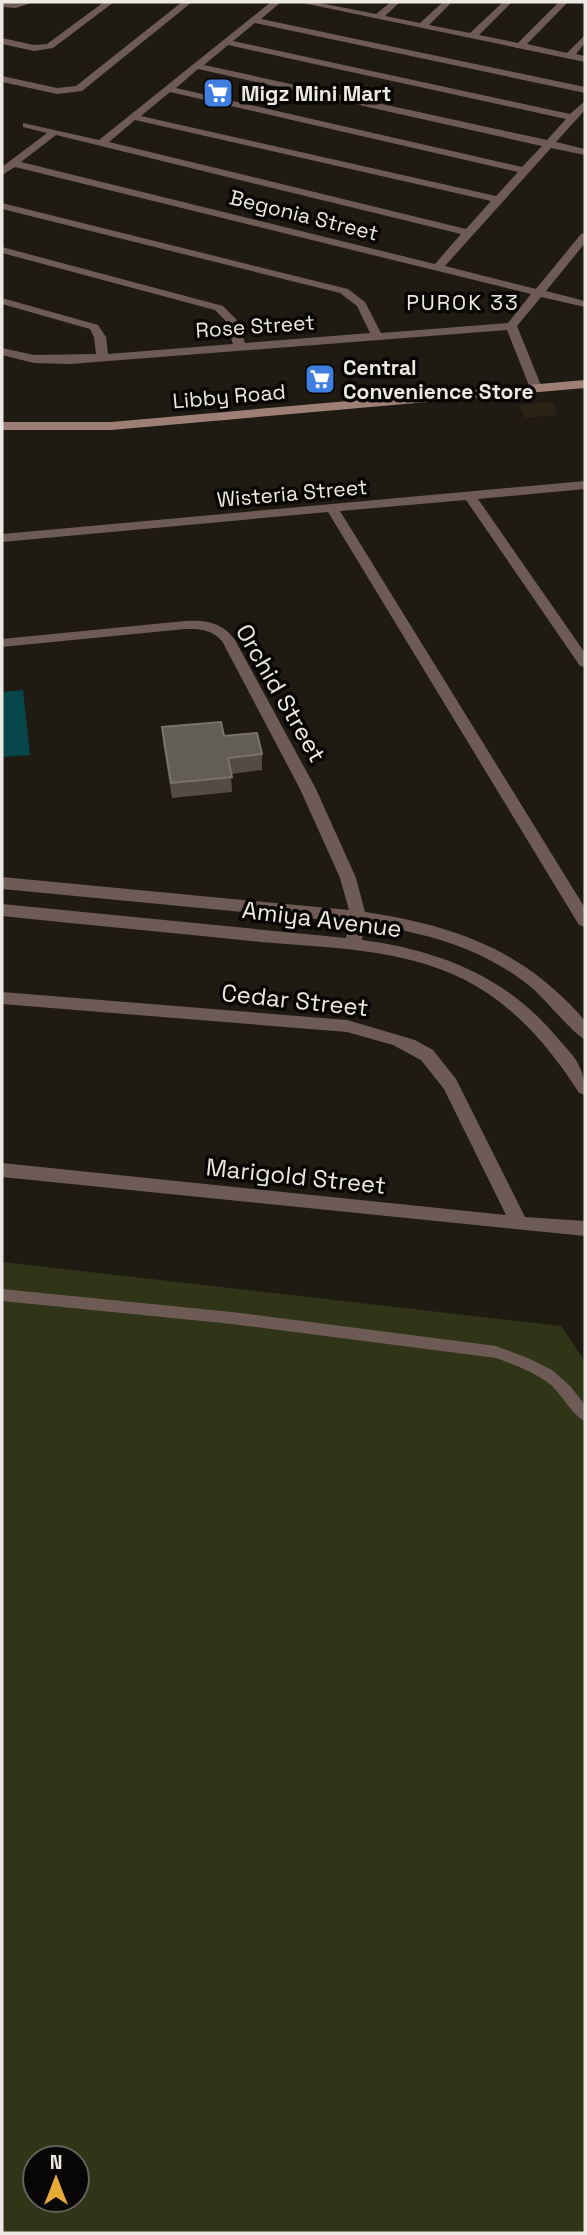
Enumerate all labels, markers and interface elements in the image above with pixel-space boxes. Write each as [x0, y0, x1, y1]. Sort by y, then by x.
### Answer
supermarket icon: Migz Mini Mart [201, 76, 235, 110]
place label: Migz Mini Mart [241, 80, 391, 107]
street label: Begonia Street [227, 183, 381, 247]
district label: PUROK 33 [406, 289, 520, 316]
street label: Rose Street [195, 308, 315, 344]
place label: Central Convenience Store [343, 354, 534, 405]
supermarket icon: Central Convenience Store [303, 362, 337, 396]
street label: Libby Road [171, 378, 287, 414]
street label: Wisteria Street [216, 473, 368, 513]
street label: Orchid Street [229, 618, 333, 768]
street label: Amiya Avenue [240, 894, 404, 944]
street label: Cedar Street [220, 977, 370, 1023]
street label: Marigold Street [205, 1151, 387, 1201]
north arrow [21, 2144, 91, 2214]
text: N [50, 2150, 62, 2175]

